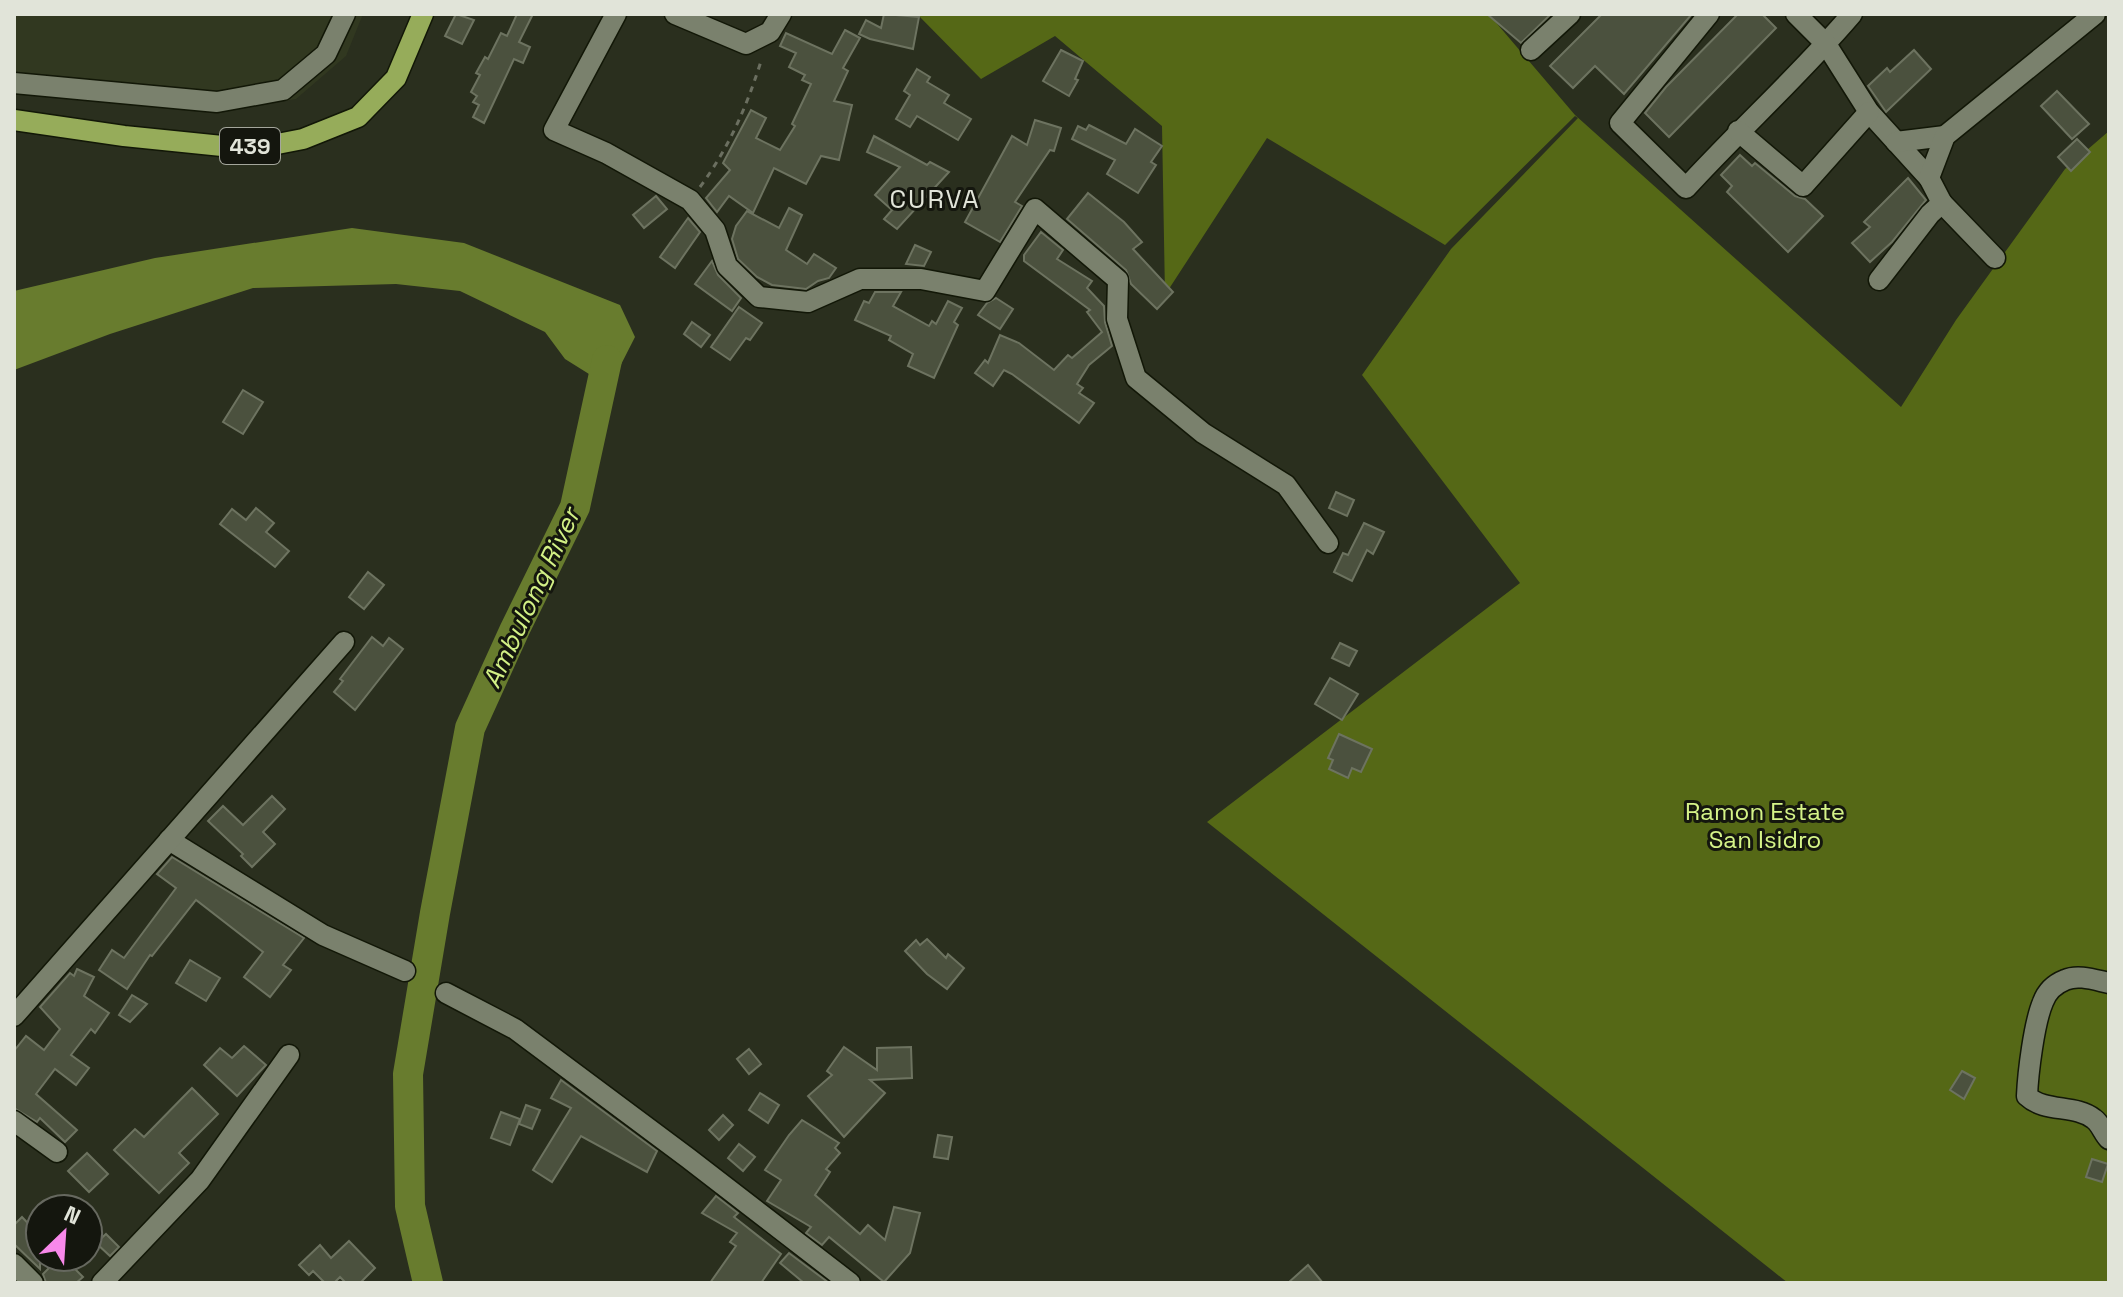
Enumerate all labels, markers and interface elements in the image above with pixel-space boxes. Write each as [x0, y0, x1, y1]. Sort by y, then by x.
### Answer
road number: 439 [220, 128, 280, 164]
district label: CURVA [889, 182, 981, 216]
water label: Ambulong River [474, 500, 589, 693]
park label: Ramon Estate San Isidro [1685, 796, 1845, 855]
north arrow [24, 1193, 104, 1273]
text: N [60, 1199, 85, 1231]

